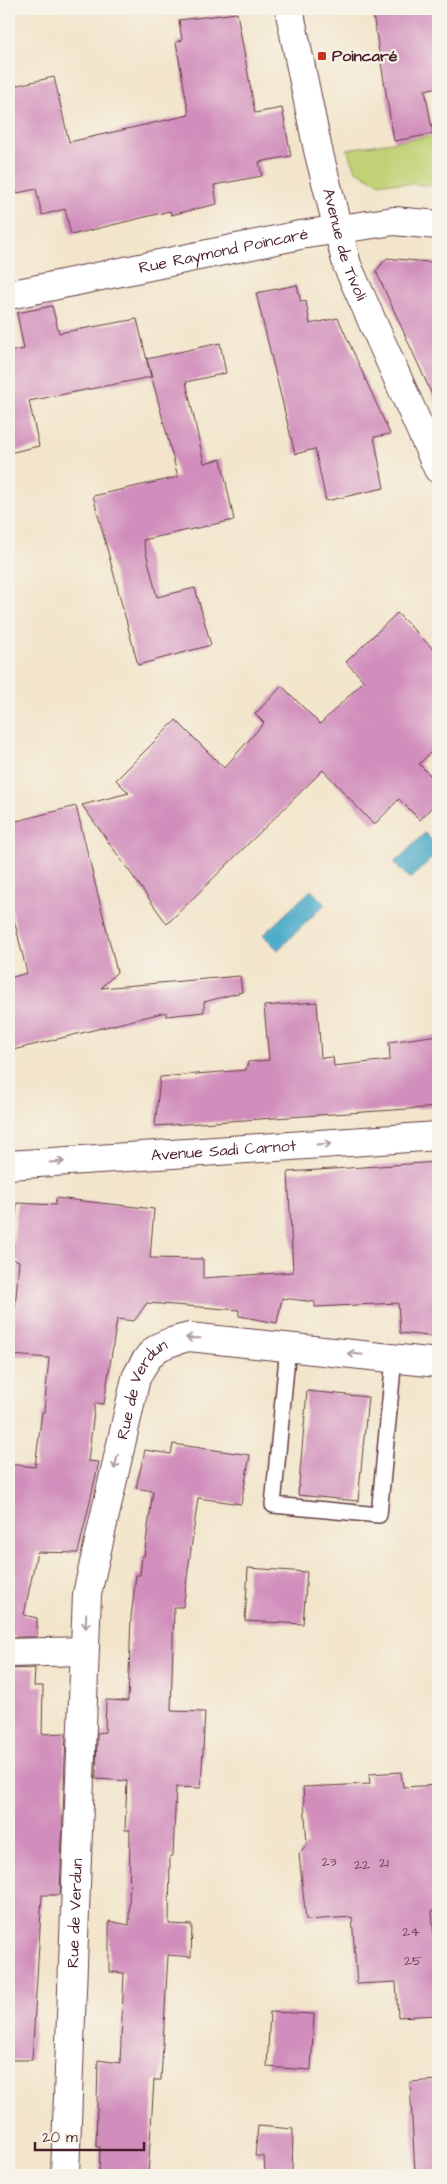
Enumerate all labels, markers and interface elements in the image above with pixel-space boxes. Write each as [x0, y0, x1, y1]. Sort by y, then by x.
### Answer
place label: Poincaré [332, 45, 398, 67]
marker: Poincaré [316, 50, 328, 62]
street label: Avenue de Tivoli [317, 186, 373, 304]
street label: Rue Raymond Poincaré [137, 223, 310, 279]
street label: Avenue Sadi Carnot [150, 1135, 297, 1166]
one-way arrow [316, 1139, 332, 1148]
one-way arrow [49, 1158, 65, 1167]
one-way arrow [186, 1333, 202, 1343]
street label: Rue de Verdun [111, 1334, 171, 1442]
one-way arrow [347, 1349, 363, 1359]
one-way arrow [111, 1454, 120, 1470]
one-way arrow [81, 1613, 90, 1629]
house number: 23 [321, 1852, 337, 1872]
house number: 21 [379, 1853, 389, 1873]
house number: 22 [354, 1855, 370, 1875]
street label: Rue de Verdun [62, 1858, 88, 1968]
house number: 24 [402, 1922, 420, 1942]
house number: 25 [404, 1951, 422, 1971]
scale bar [35, 2119, 144, 2151]
text: 20 m [42, 2127, 78, 2148]

